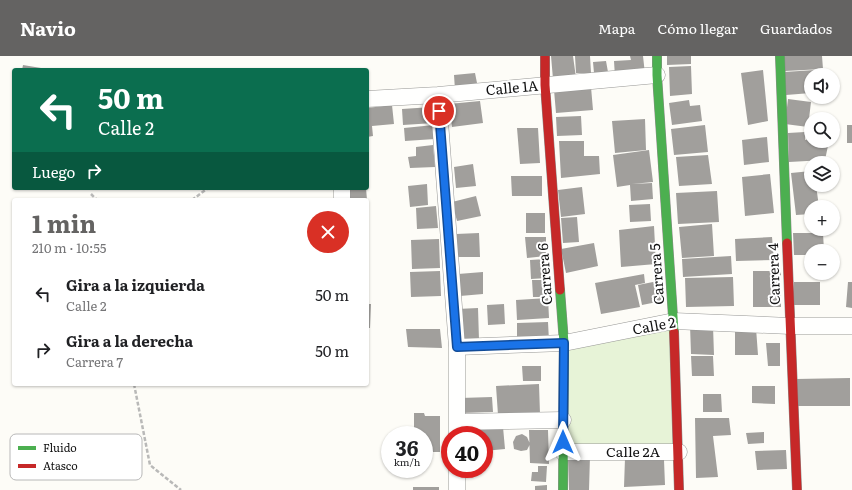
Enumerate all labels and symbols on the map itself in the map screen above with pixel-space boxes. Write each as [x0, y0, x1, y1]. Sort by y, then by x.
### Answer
street label: Calle 1A [485, 75, 540, 99]
pin [422, 94, 456, 128]
street label: Carrera 6 [532, 242, 556, 306]
street label: Carrera 4 [762, 242, 784, 305]
street label: Carrera 5 [644, 243, 668, 305]
street label: Calle 2 [631, 311, 677, 339]
position arrow [542, 421, 584, 463]
speed limit sign: 40 [441, 426, 493, 478]
legend [10, 434, 142, 480]
text: Fluido [43, 439, 77, 455]
street label: Calle 2A [606, 441, 661, 461]
text: Atasco [43, 457, 78, 473]

